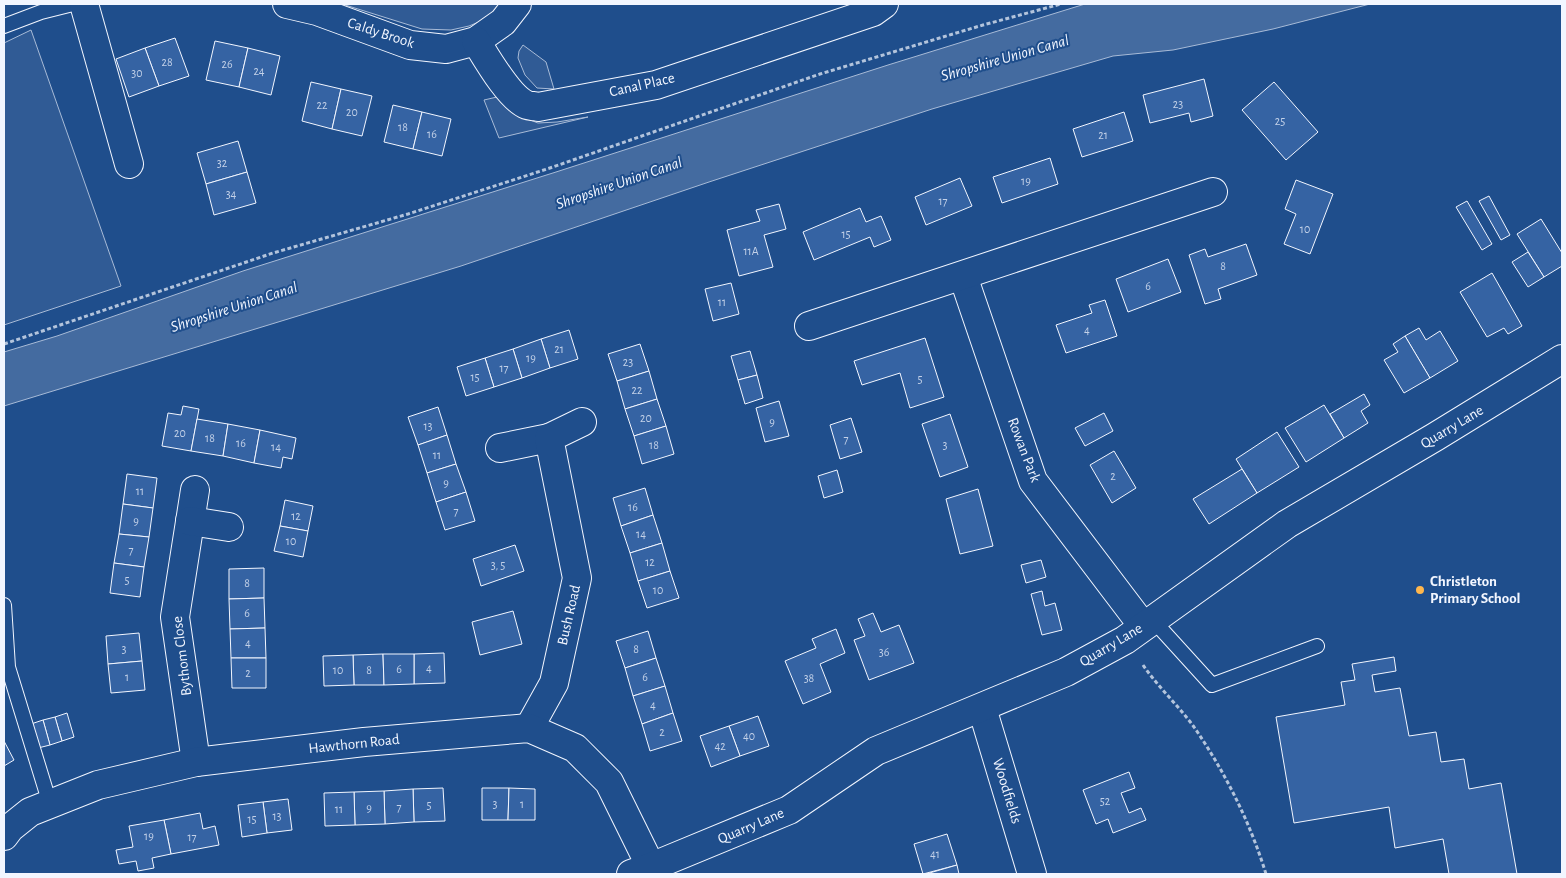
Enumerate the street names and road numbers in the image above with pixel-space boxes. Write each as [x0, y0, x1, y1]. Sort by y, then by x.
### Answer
street label: Caldy Brook [346, 15, 416, 51]
street label: Canal Place [608, 70, 676, 100]
street label: Quarry Lane [1418, 402, 1486, 452]
street label: Rowan Park [1005, 416, 1043, 484]
street label: Bush Road [555, 583, 583, 647]
street label: Bythom Close [170, 615, 194, 697]
street label: Quarry Lane [1077, 620, 1145, 670]
street label: Hawthorn Road [308, 732, 401, 756]
street label: Woodfields [990, 757, 1024, 825]
street label: Quarry Lane [716, 805, 786, 847]

